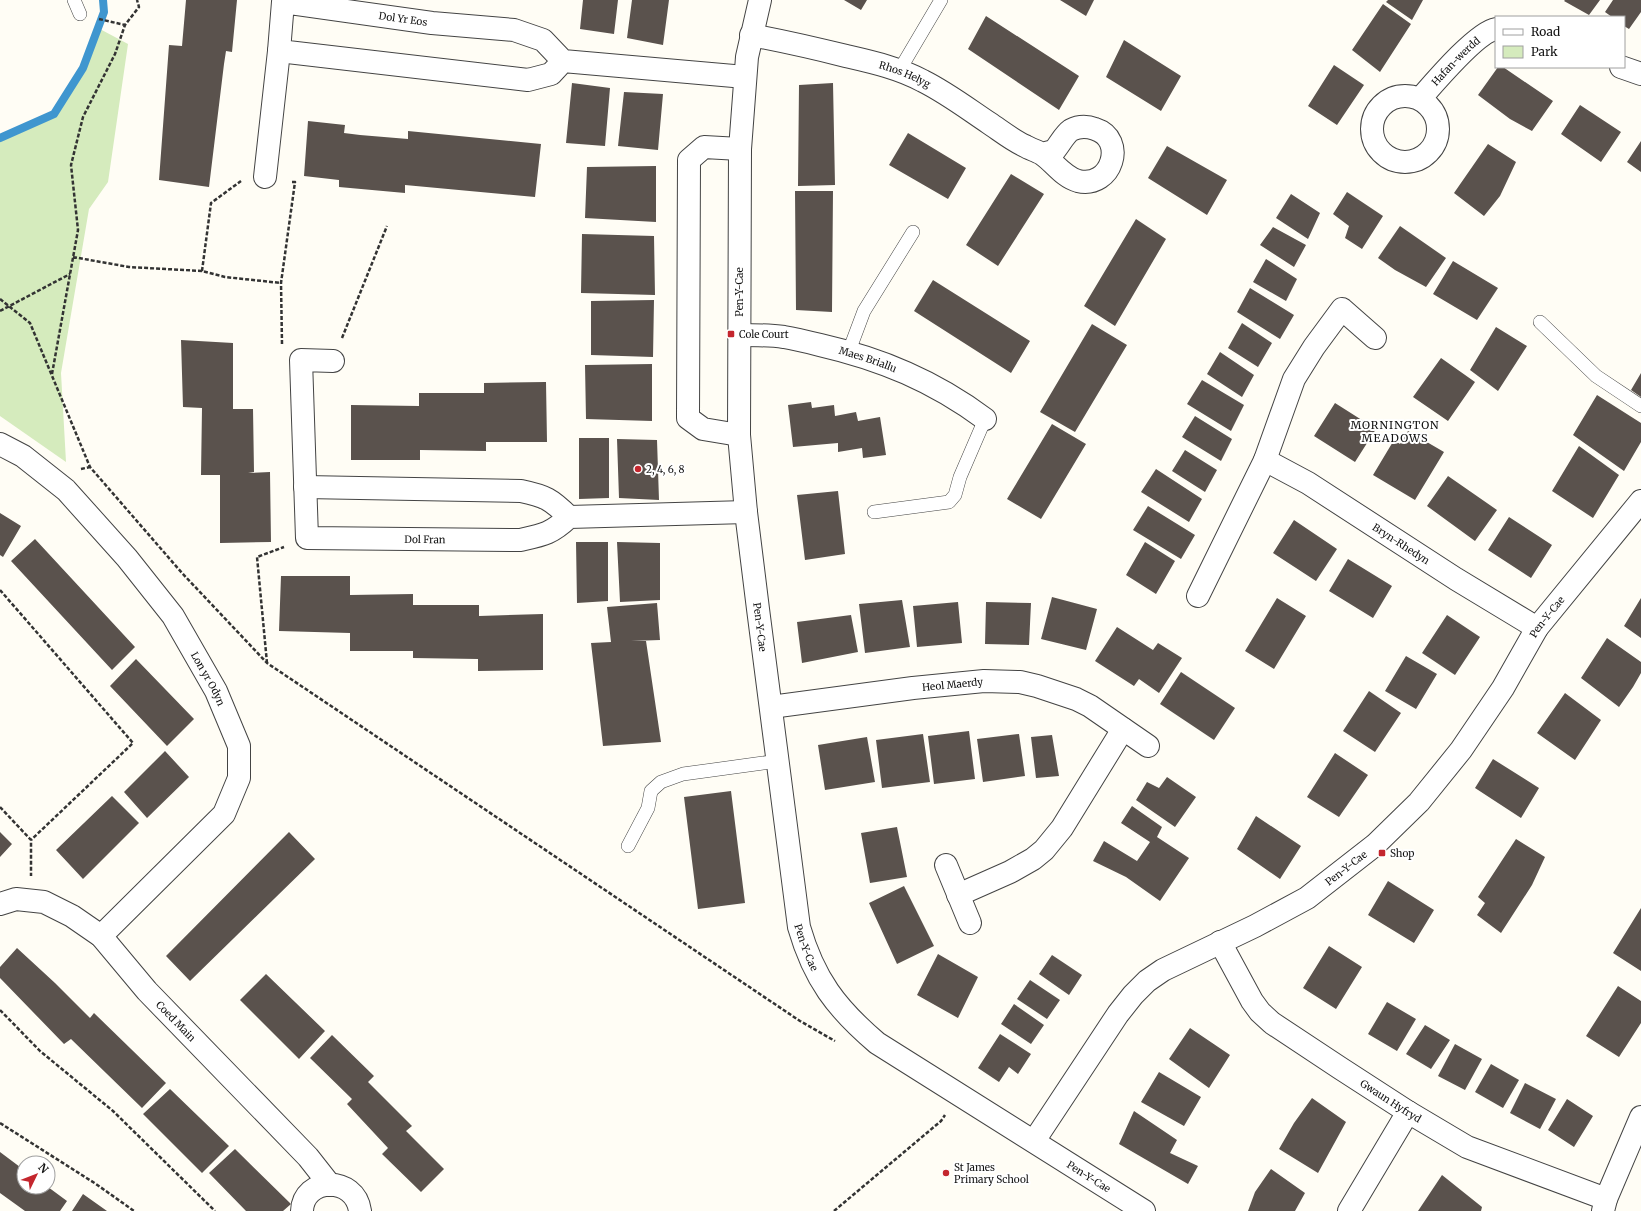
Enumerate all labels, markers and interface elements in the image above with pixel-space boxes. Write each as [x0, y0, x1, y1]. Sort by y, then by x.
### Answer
street label: Dol Yr Eos [378, 9, 428, 29]
legend [1495, 16, 1625, 68]
text: Road [1531, 24, 1560, 39]
street label: Hafan-werdd [1428, 34, 1482, 88]
text: Park [1531, 44, 1558, 59]
street label: Rhos Helyg [878, 58, 933, 90]
street label: Pen-Y-Cae [733, 267, 746, 317]
place label: Cole Court [739, 328, 789, 341]
marker: Cole Court [726, 329, 736, 339]
street label: Maes Briallu [838, 344, 899, 375]
district label: MORNINGTON MEADOWS [1350, 418, 1440, 445]
place label: 2, 4, 6, 8 [646, 463, 685, 476]
marker: 2, 4, 6, 8 [633, 464, 643, 474]
street label: Bryn-Rhedyn [1370, 520, 1433, 567]
street label: Dol Fran [404, 532, 446, 546]
street label: Pen-Y-Cae [1527, 593, 1567, 640]
street label: Pen-Y-Cae [751, 602, 770, 652]
street label: Lon yr Odyn [188, 649, 228, 708]
street label: Heol Maerdy [922, 675, 984, 694]
street label: Pen-Y-Cae [1322, 847, 1369, 888]
place label: Shop [1390, 847, 1414, 860]
marker: Shop [1377, 848, 1387, 858]
street label: Pen-Y-Cae [792, 922, 821, 973]
street label: Coed Main [154, 998, 199, 1044]
street label: Gwaun Hyfryd [1358, 1076, 1424, 1125]
north arrow [16, 1155, 56, 1195]
street label: Pen-Y-Cae [1065, 1158, 1113, 1195]
text: N [35, 1160, 52, 1176]
place label: St James Primary School [954, 1161, 1029, 1186]
marker: St James Primary School [941, 1168, 951, 1178]

